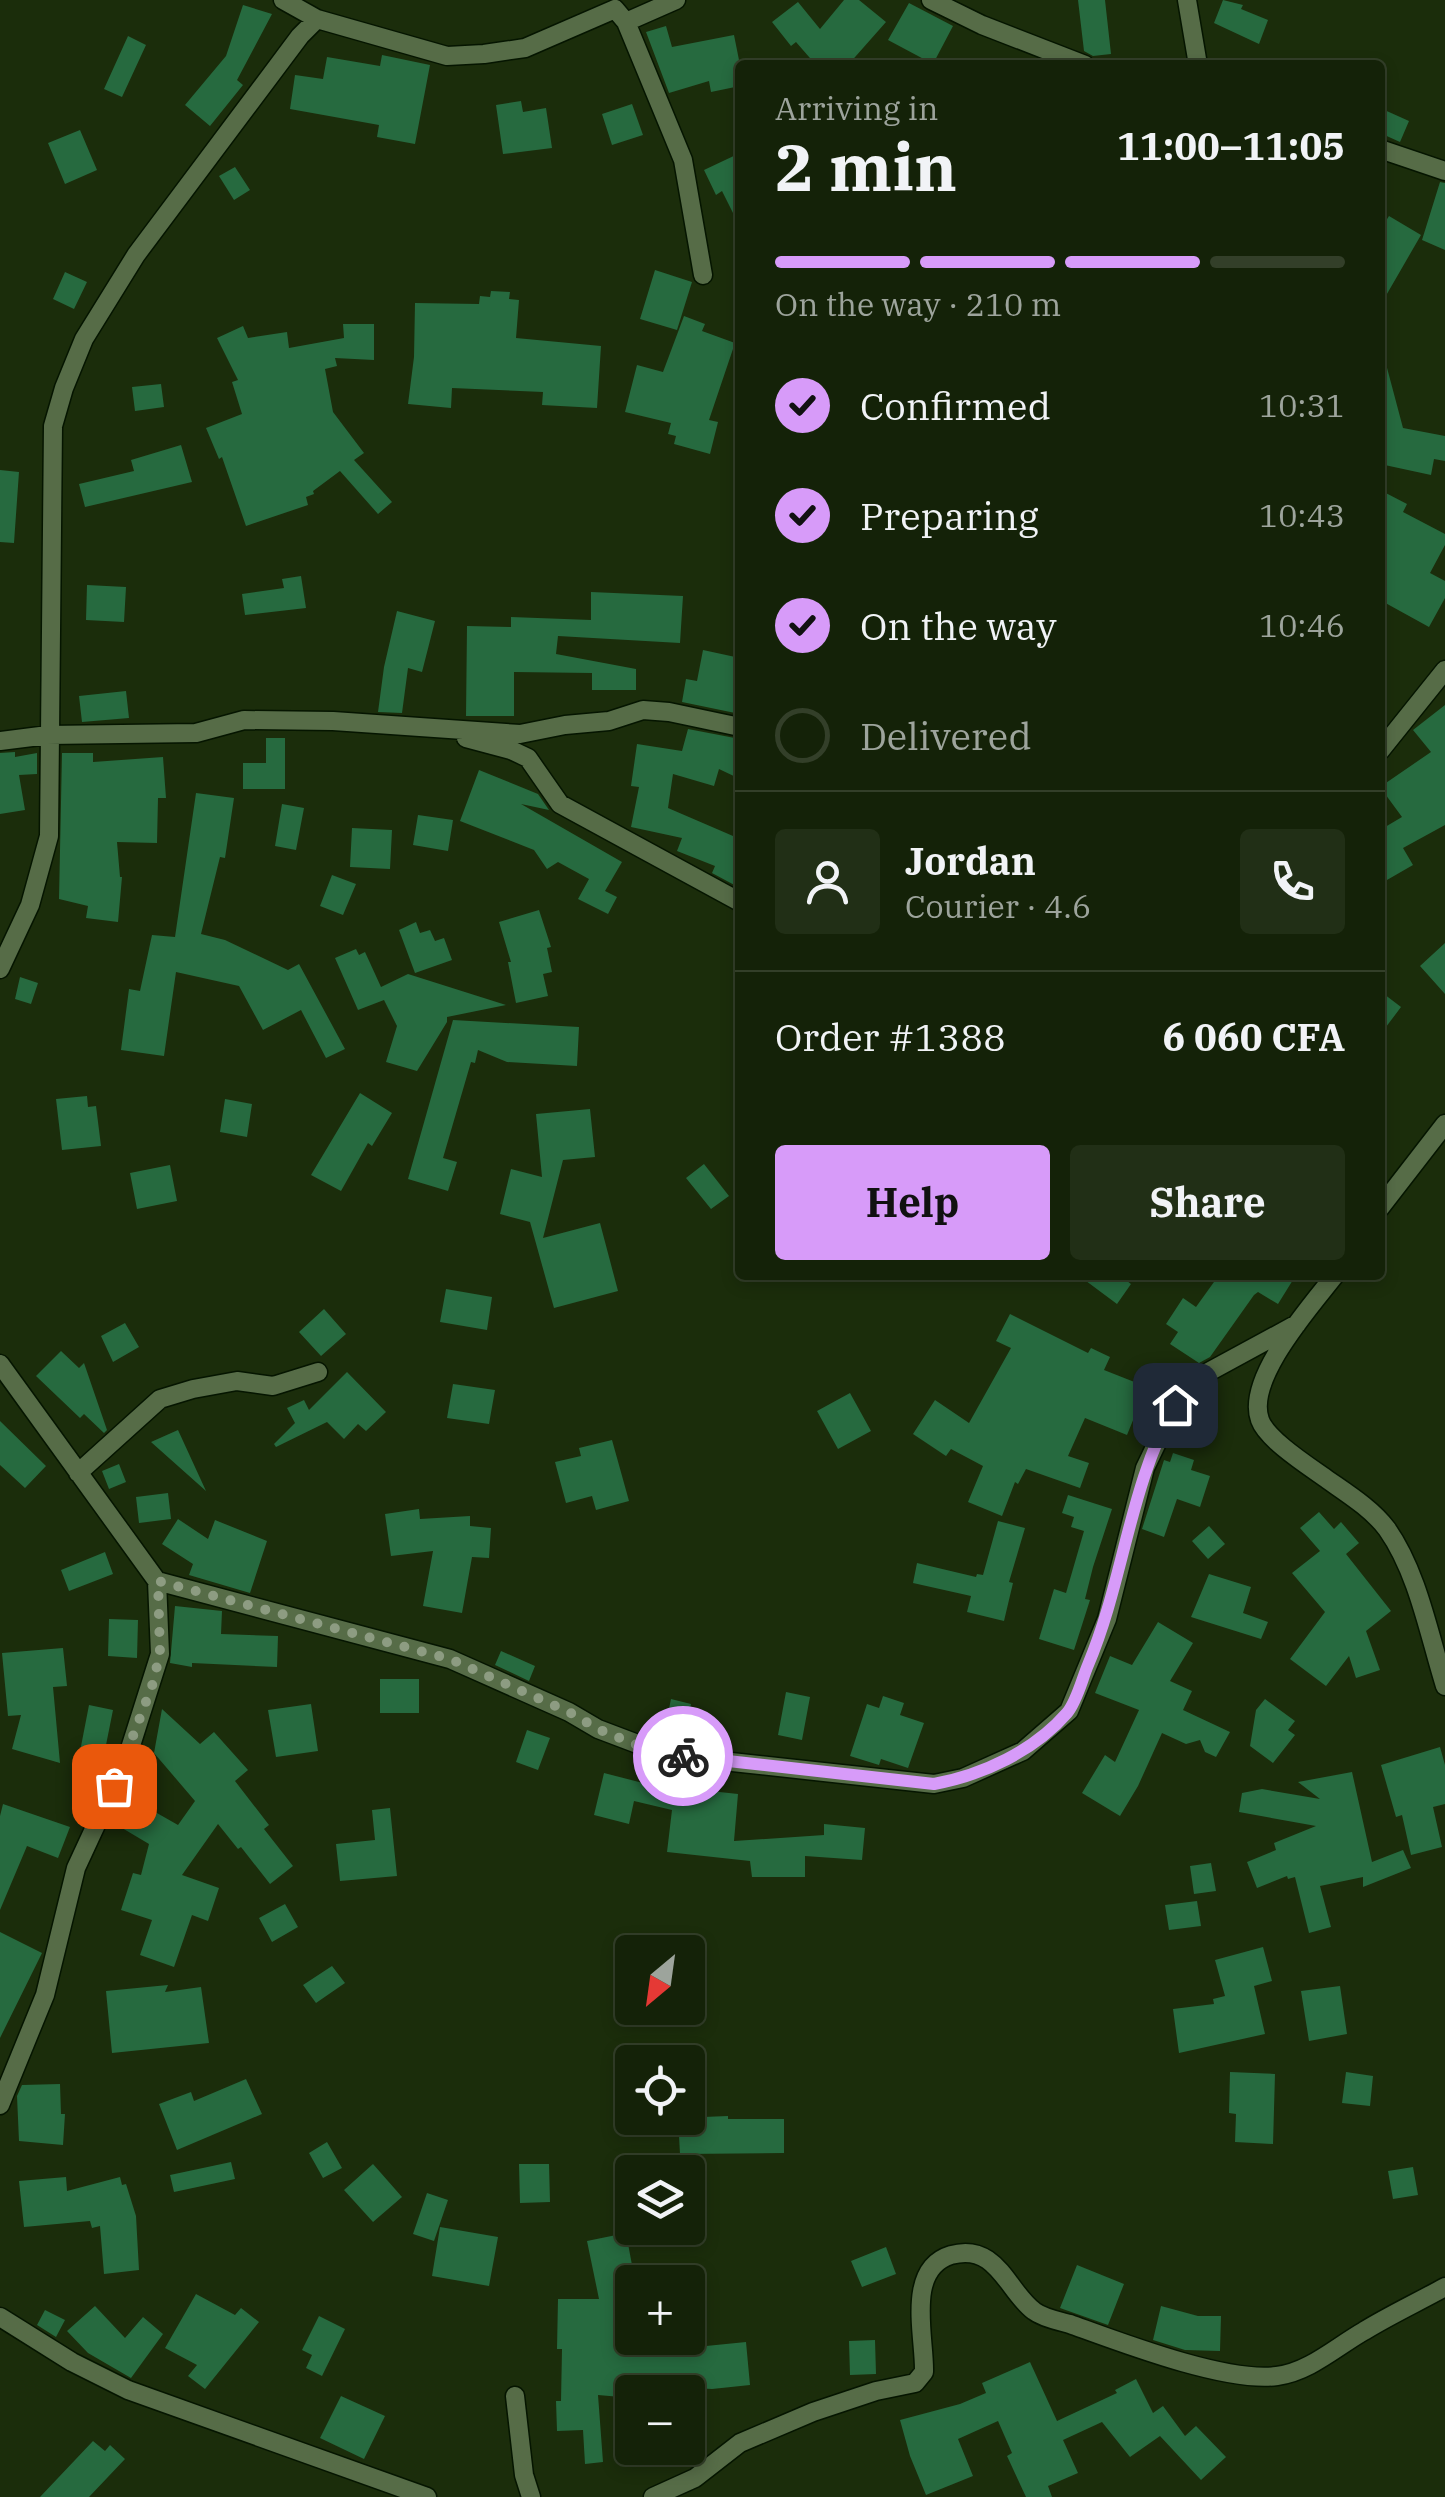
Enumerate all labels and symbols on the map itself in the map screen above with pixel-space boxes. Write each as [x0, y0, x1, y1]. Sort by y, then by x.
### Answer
pin [1133, 1363, 1218, 1448]
courier [633, 1706, 733, 1806]
pin [72, 1744, 157, 1829]
north arrow [615, 1935, 705, 2025]

